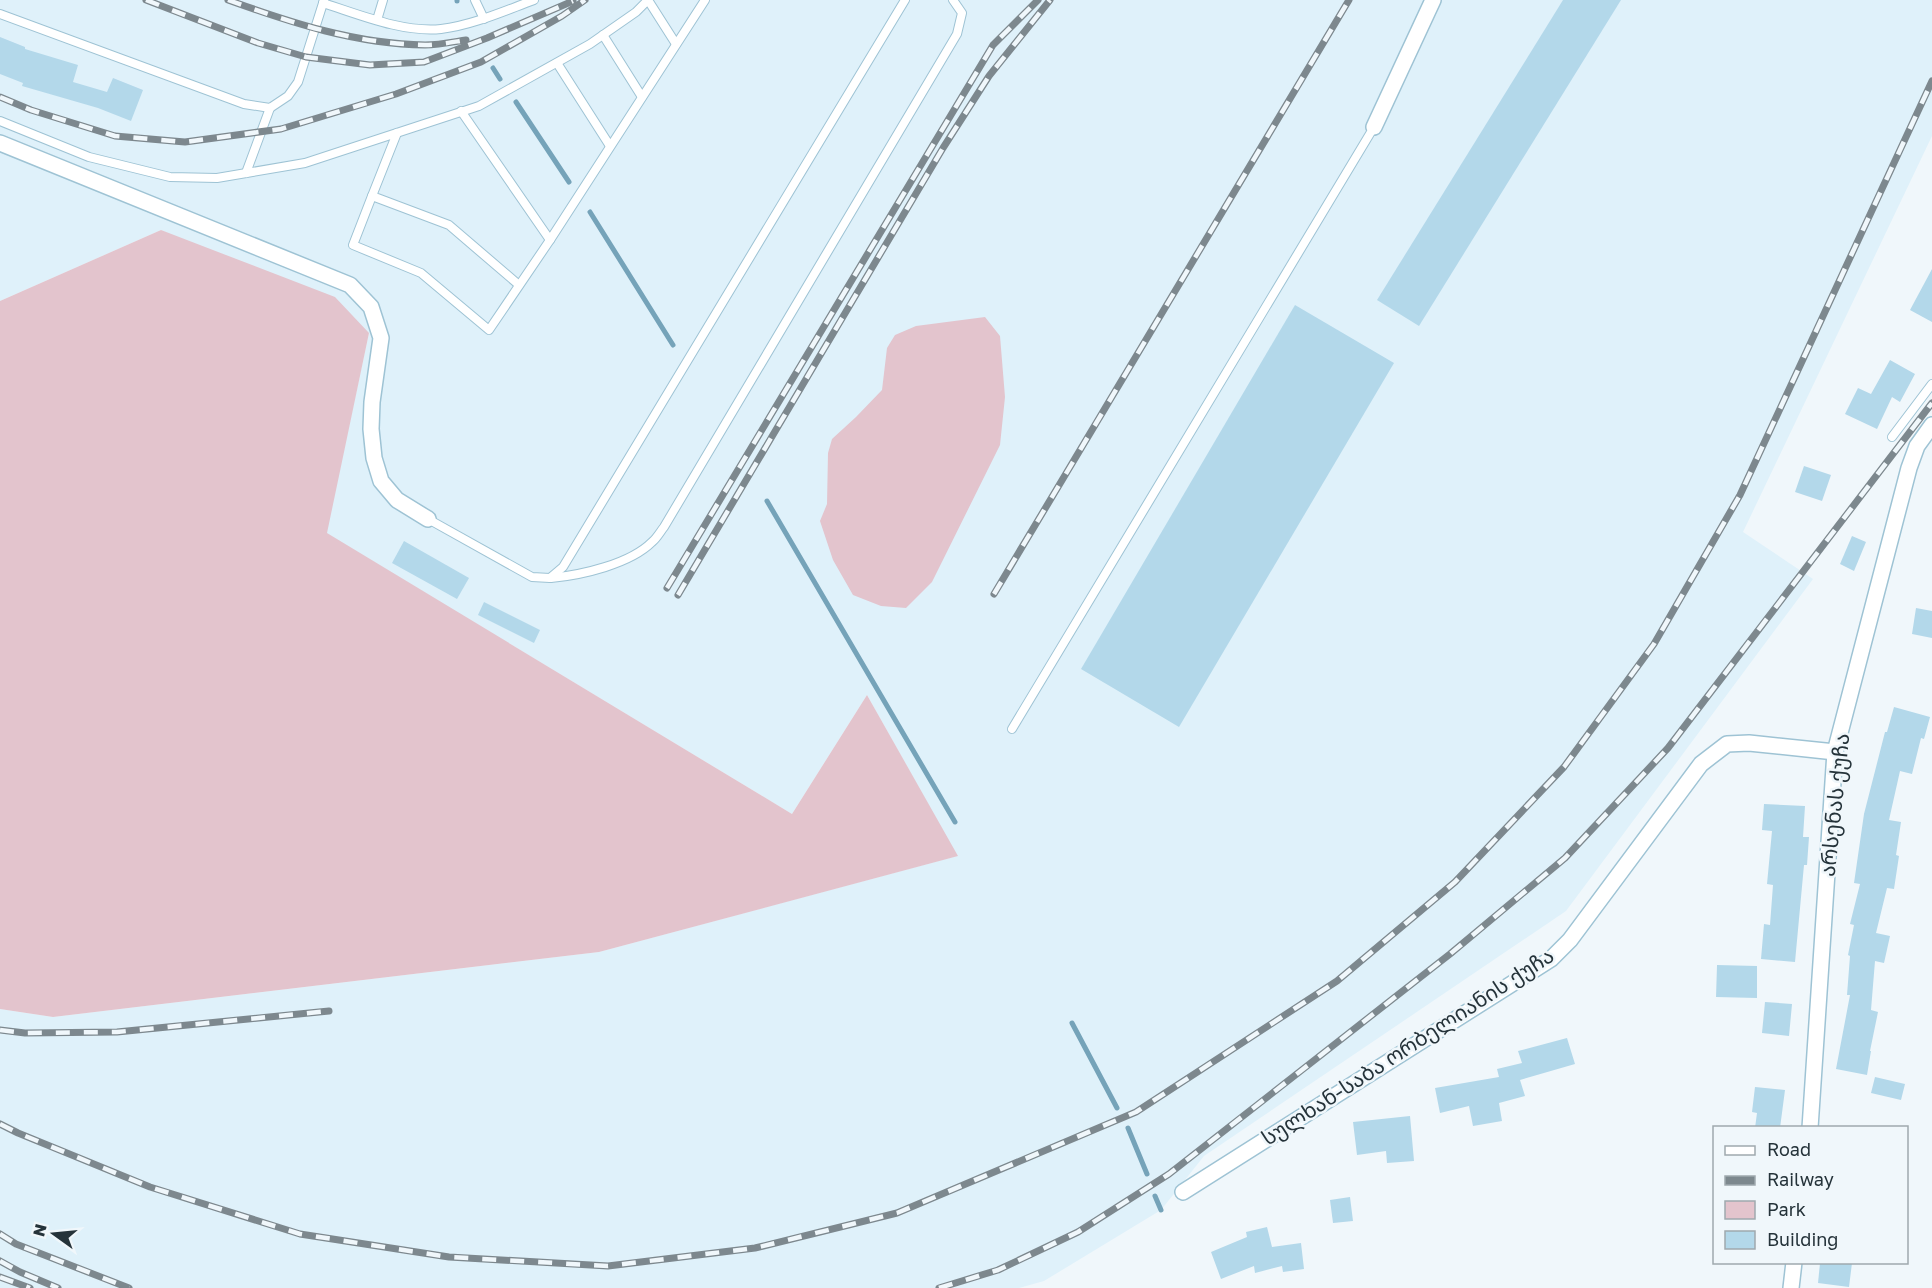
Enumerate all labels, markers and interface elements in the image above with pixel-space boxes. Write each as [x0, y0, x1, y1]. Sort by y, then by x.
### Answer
street label: არსენას ქუჩა [1814, 732, 1854, 878]
street label: სულხან-საბა ორბელიანის ქუჩა [1256, 942, 1559, 1151]
legend [1713, 1126, 1908, 1264]
text: Road [1767, 1138, 1811, 1160]
text: Railway [1767, 1168, 1834, 1190]
text: Park [1767, 1198, 1806, 1220]
north arrow [24, 1204, 84, 1264]
text: N [28, 1222, 51, 1239]
text: Building [1767, 1228, 1838, 1250]

